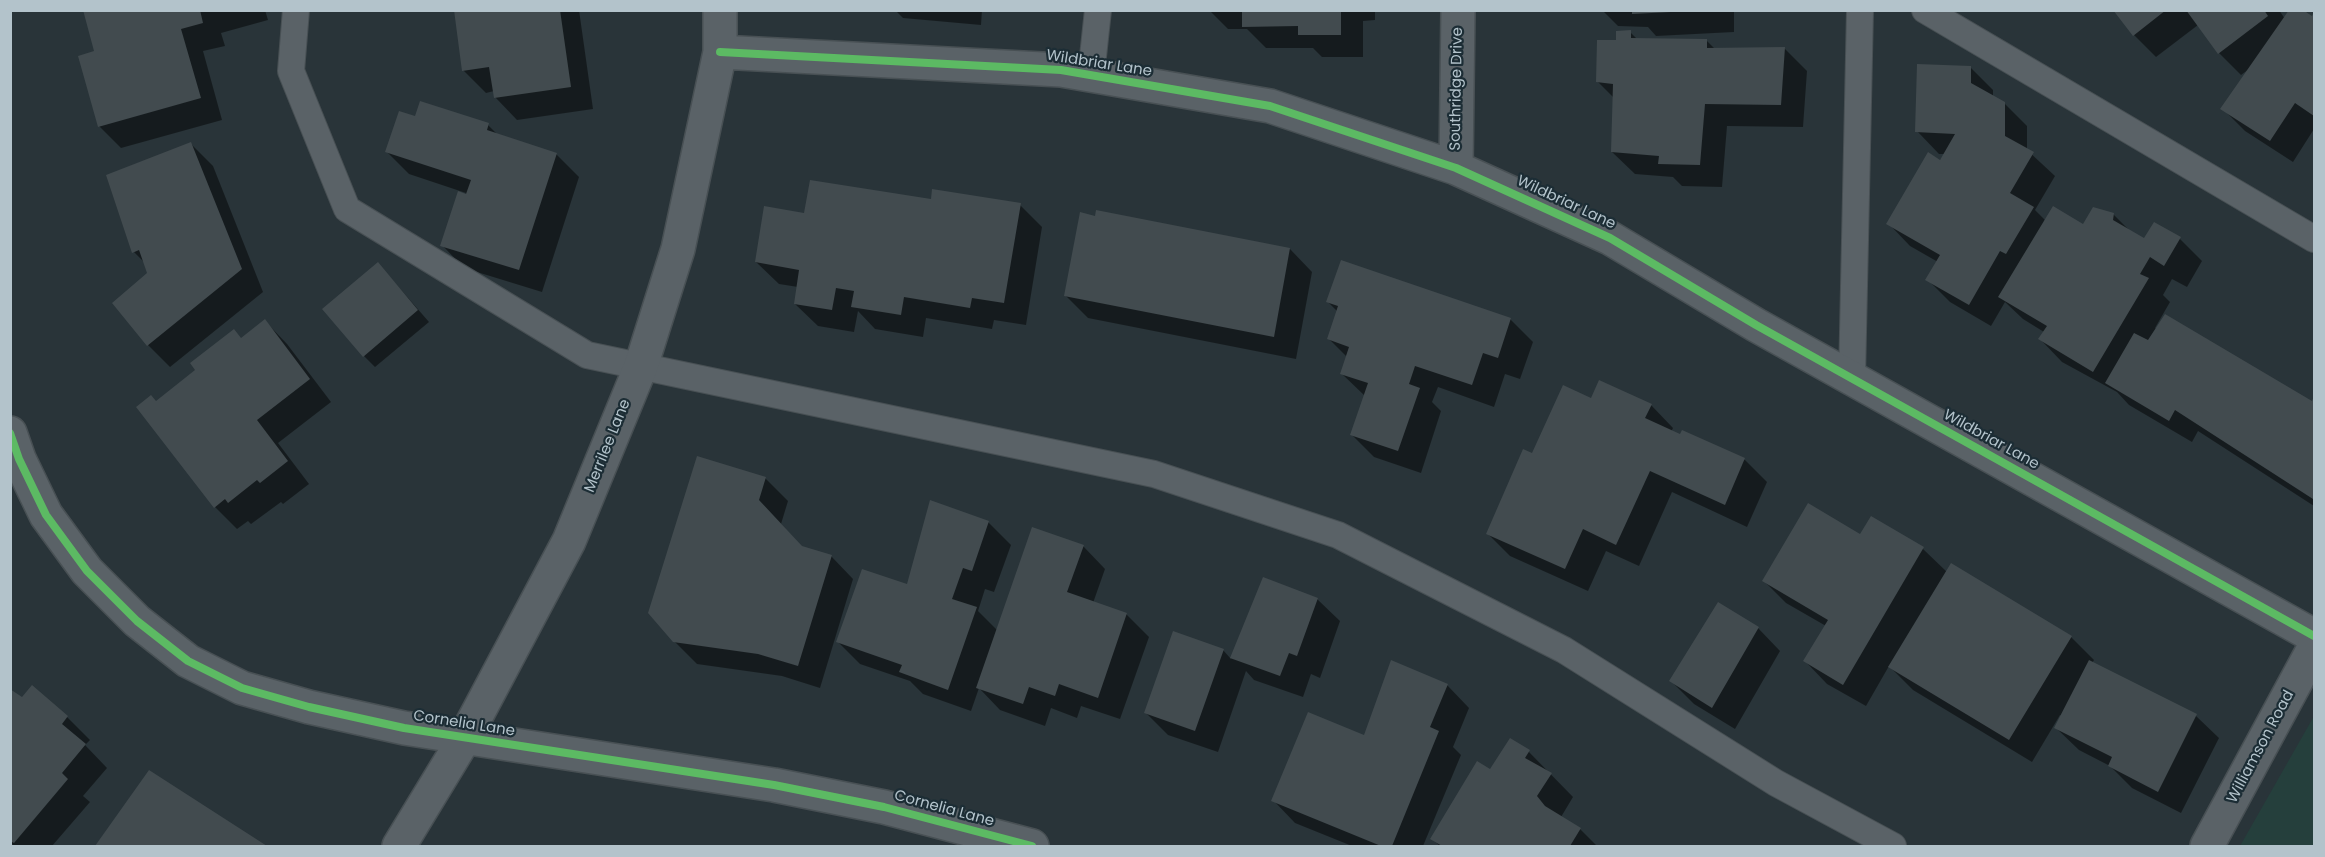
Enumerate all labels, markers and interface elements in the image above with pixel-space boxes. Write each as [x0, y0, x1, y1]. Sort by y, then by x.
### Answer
street label: Southridge Drive [1447, 27, 1467, 151]
street label: Wildbriar Lane [1045, 47, 1153, 81]
street label: Wildbriar Lane [1514, 172, 1618, 234]
street label: Merrilee Lane [581, 397, 635, 495]
street label: Wildbriar Lane [1940, 406, 2042, 474]
street label: Williamson Road [2224, 688, 2298, 806]
street label: Cornelia Lane [412, 707, 516, 741]
street label: Cornelia Lane [892, 787, 996, 831]

